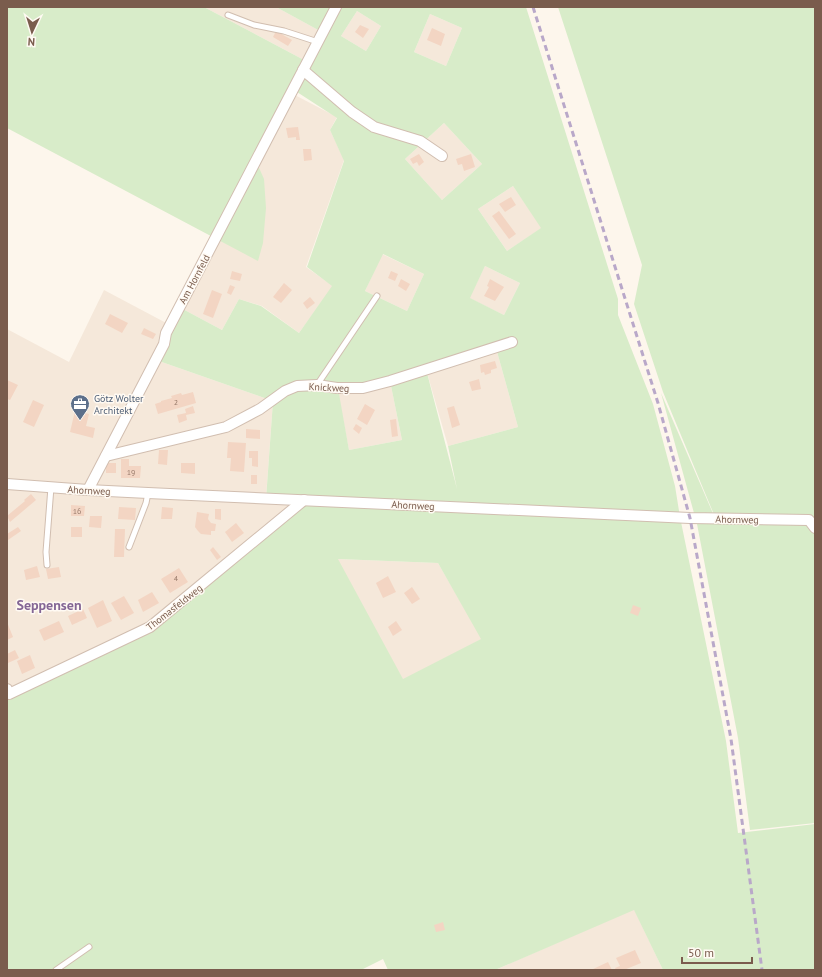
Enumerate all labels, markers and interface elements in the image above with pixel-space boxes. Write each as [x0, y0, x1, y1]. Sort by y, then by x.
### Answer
north arrow [12, 12, 52, 52]
text: N [27, 35, 35, 49]
street label: Am Hornfeld [176, 252, 213, 306]
street label: Knickweg [308, 380, 350, 395]
place label: Götz Wolter Architekt [94, 392, 144, 417]
office icon: Götz Wolter Architekt [69, 393, 91, 421]
house number: 2 [174, 397, 178, 407]
house number: 19 [127, 467, 135, 477]
street label: Ahornweg [67, 483, 111, 498]
street label: Ahornweg [391, 498, 435, 513]
house number: 16 [73, 506, 81, 516]
street label: Ahornweg [715, 513, 759, 526]
house number: 4 [174, 573, 179, 583]
street label: Thomasfeldweg [144, 581, 205, 633]
district label: Seppensen [16, 596, 82, 614]
scale bar [682, 939, 752, 965]
text: 50 m [688, 945, 714, 960]

